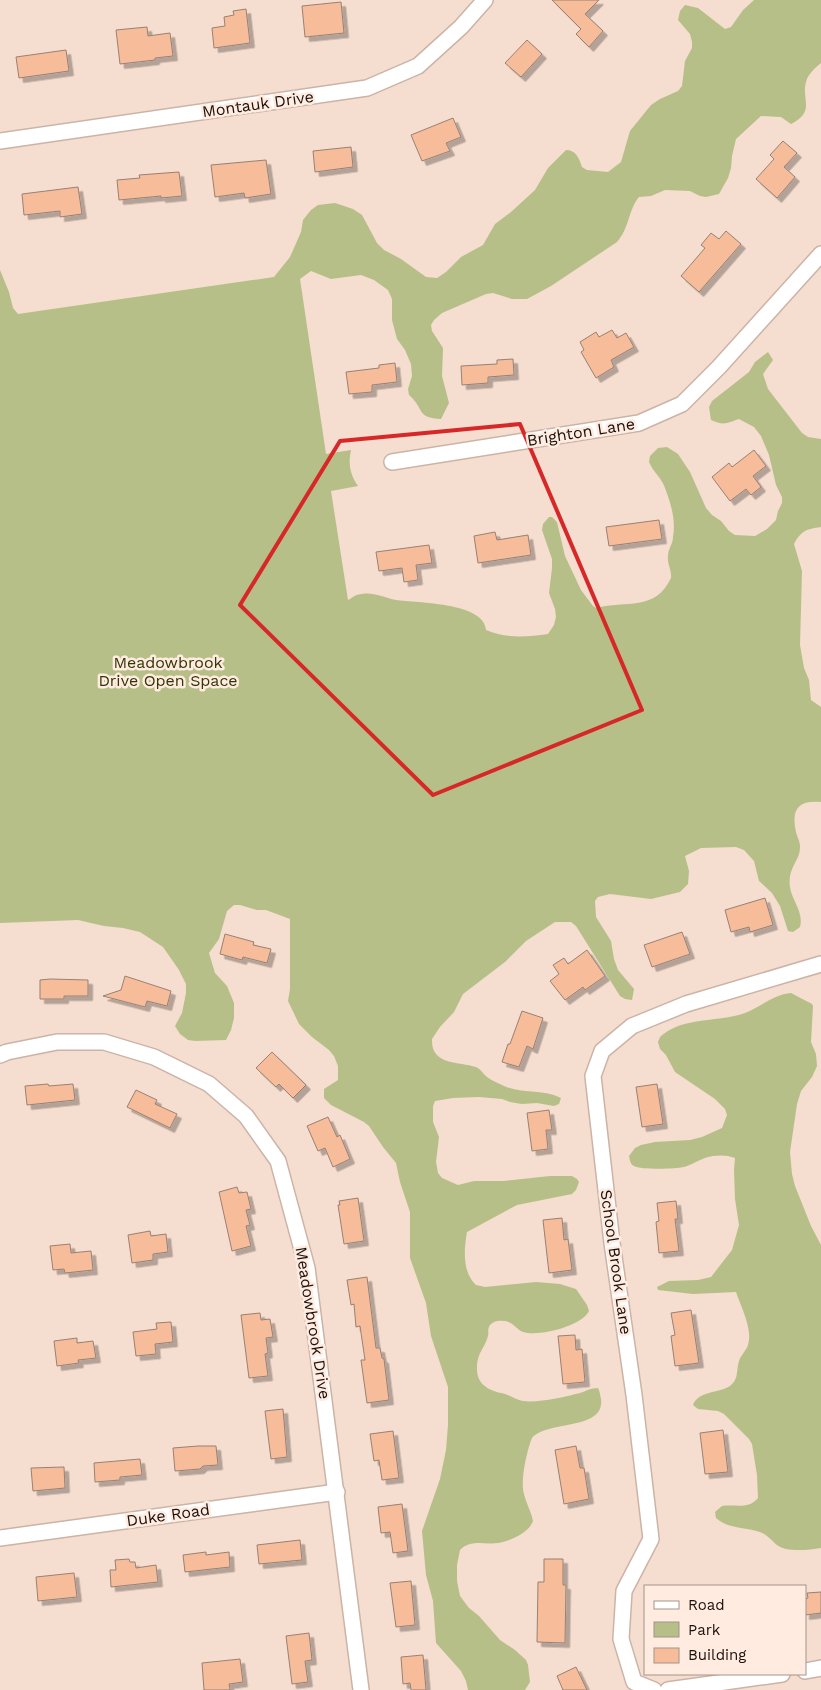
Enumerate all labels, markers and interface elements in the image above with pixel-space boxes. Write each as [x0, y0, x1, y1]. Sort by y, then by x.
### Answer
street label: Montauk Drive [201, 87, 315, 121]
street label: Brighton Lane [526, 414, 636, 450]
park label: Meadowbrook Drive Open Space [98, 653, 238, 690]
street label: School Brook Lane [596, 1188, 636, 1336]
street label: Meadowbrook Drive [292, 1245, 334, 1401]
street label: Duke Road [125, 1500, 211, 1530]
legend [644, 1585, 806, 1675]
text: Road [688, 1596, 725, 1614]
text: Park [688, 1621, 721, 1639]
text: Building [688, 1646, 746, 1664]

